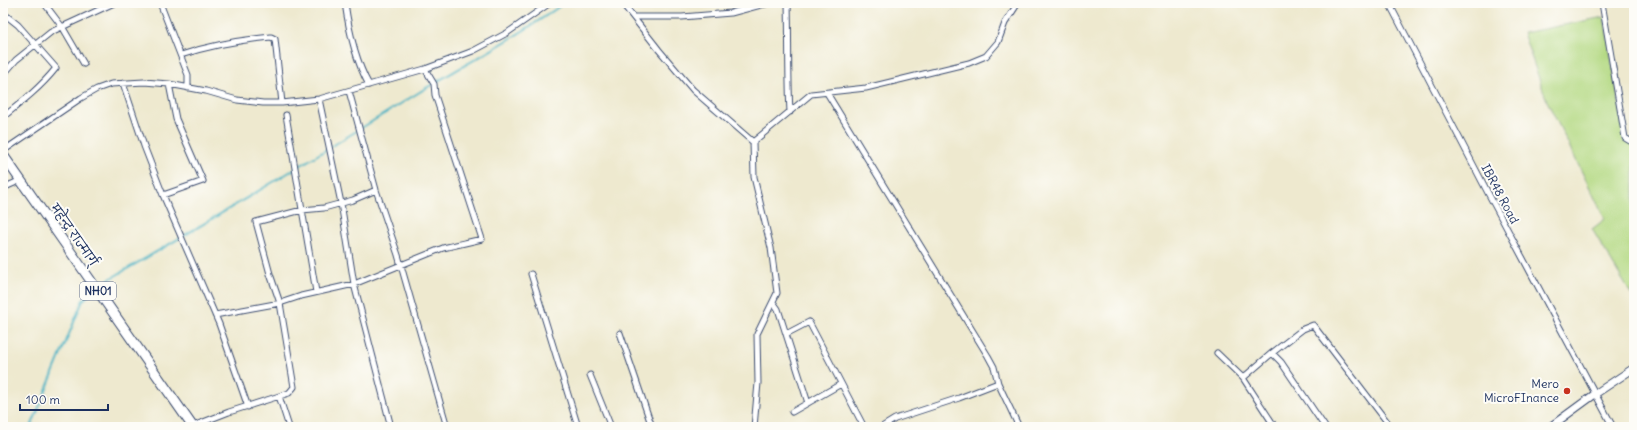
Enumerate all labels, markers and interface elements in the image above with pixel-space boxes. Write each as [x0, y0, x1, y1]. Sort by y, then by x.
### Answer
street label: IBR48 Road [1478, 161, 1522, 226]
street label: महेन्द्र राज्मार्ग् [45, 198, 104, 270]
road number: NH01 [80, 282, 116, 300]
place label: Mero MicroFInance [1484, 376, 1559, 405]
scale bar [20, 386, 108, 412]
marker: Mero MicroFInance [1562, 386, 1572, 396]
text: 100 m [26, 392, 60, 407]

